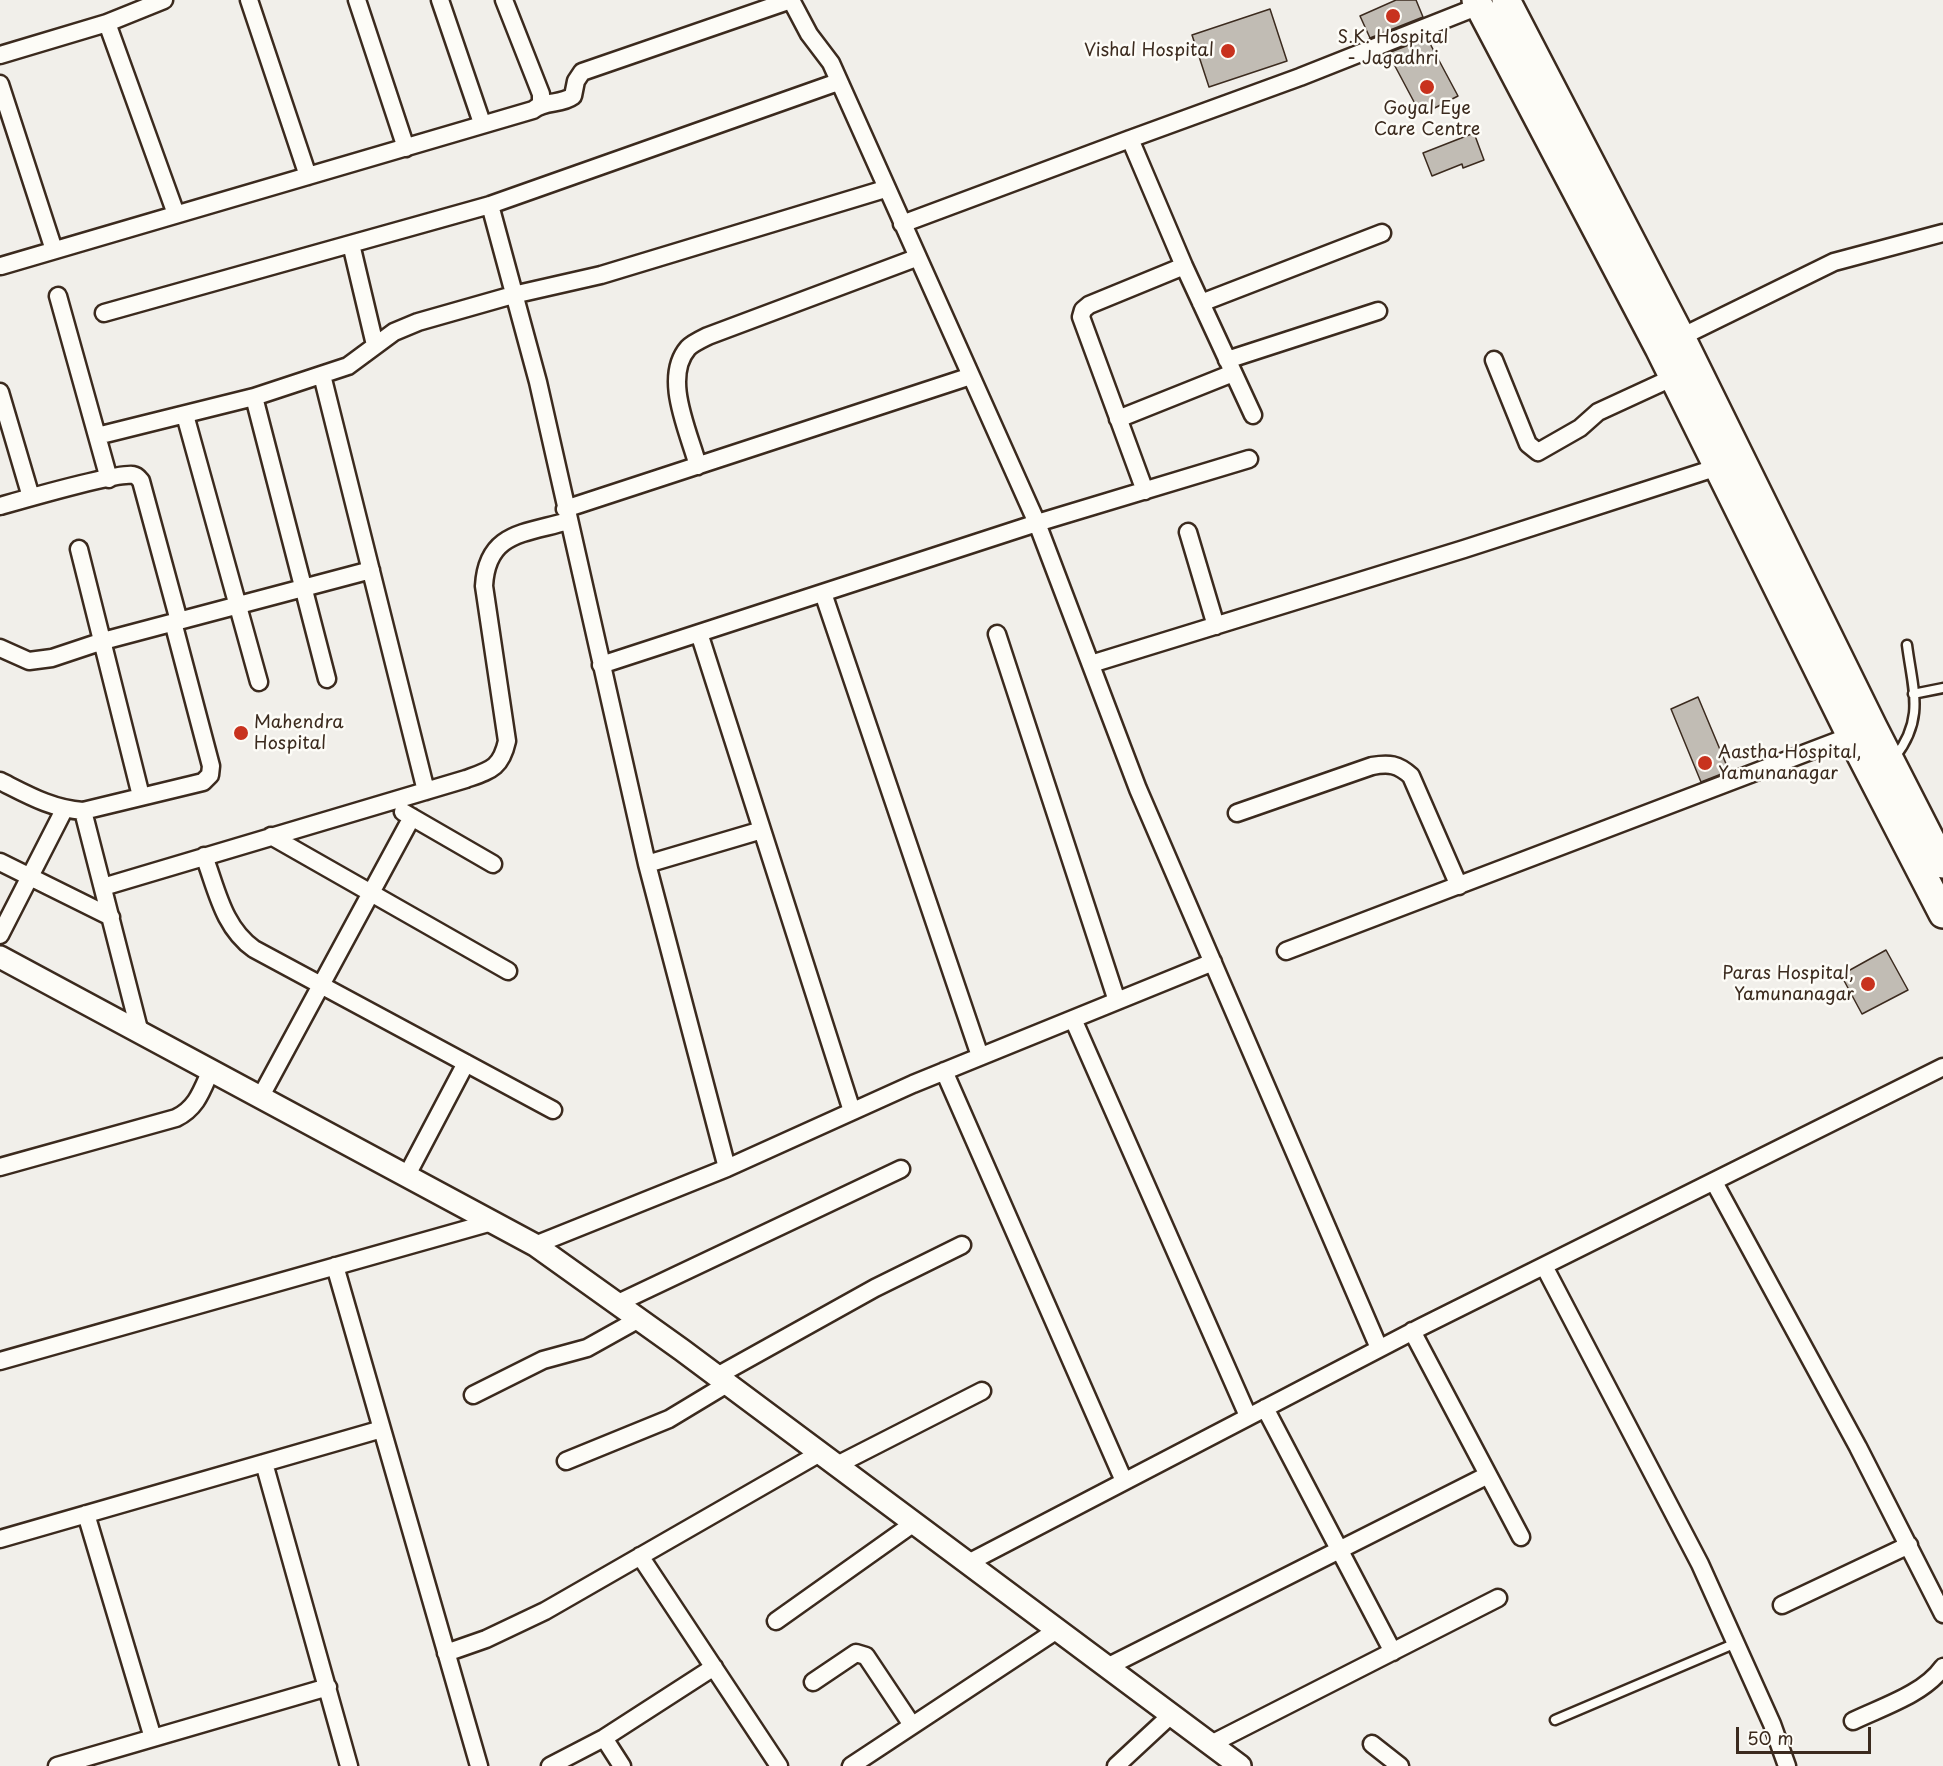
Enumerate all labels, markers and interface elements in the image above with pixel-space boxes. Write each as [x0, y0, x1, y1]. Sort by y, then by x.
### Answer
marker: S.K. Hospital - Jagadhri [1384, 7, 1402, 25]
place label: S.K. Hospital - Jagadhri [1338, 27, 1448, 70]
place label: Vishal Hospital [1084, 40, 1214, 62]
marker: Vishal Hospital [1219, 42, 1237, 60]
marker: Goyal Eye Care Centre [1418, 78, 1436, 96]
place label: Goyal Eye Care Centre [1374, 98, 1480, 140]
place label: Mahendra Hospital [254, 712, 344, 754]
marker: Mahendra Hospital [232, 724, 250, 742]
place label: Aastha Hospital, Yamunanagar [1718, 742, 1862, 784]
marker: Aastha Hospital, Yamunanagar [1696, 754, 1714, 772]
place label: Paras Hospital, Yamunanagar [1722, 963, 1854, 1006]
marker: Paras Hospital, Yamunanagar [1859, 975, 1877, 993]
scale bar [1739, 1715, 1874, 1753]
text: 50 m [1747, 1724, 1794, 1751]

